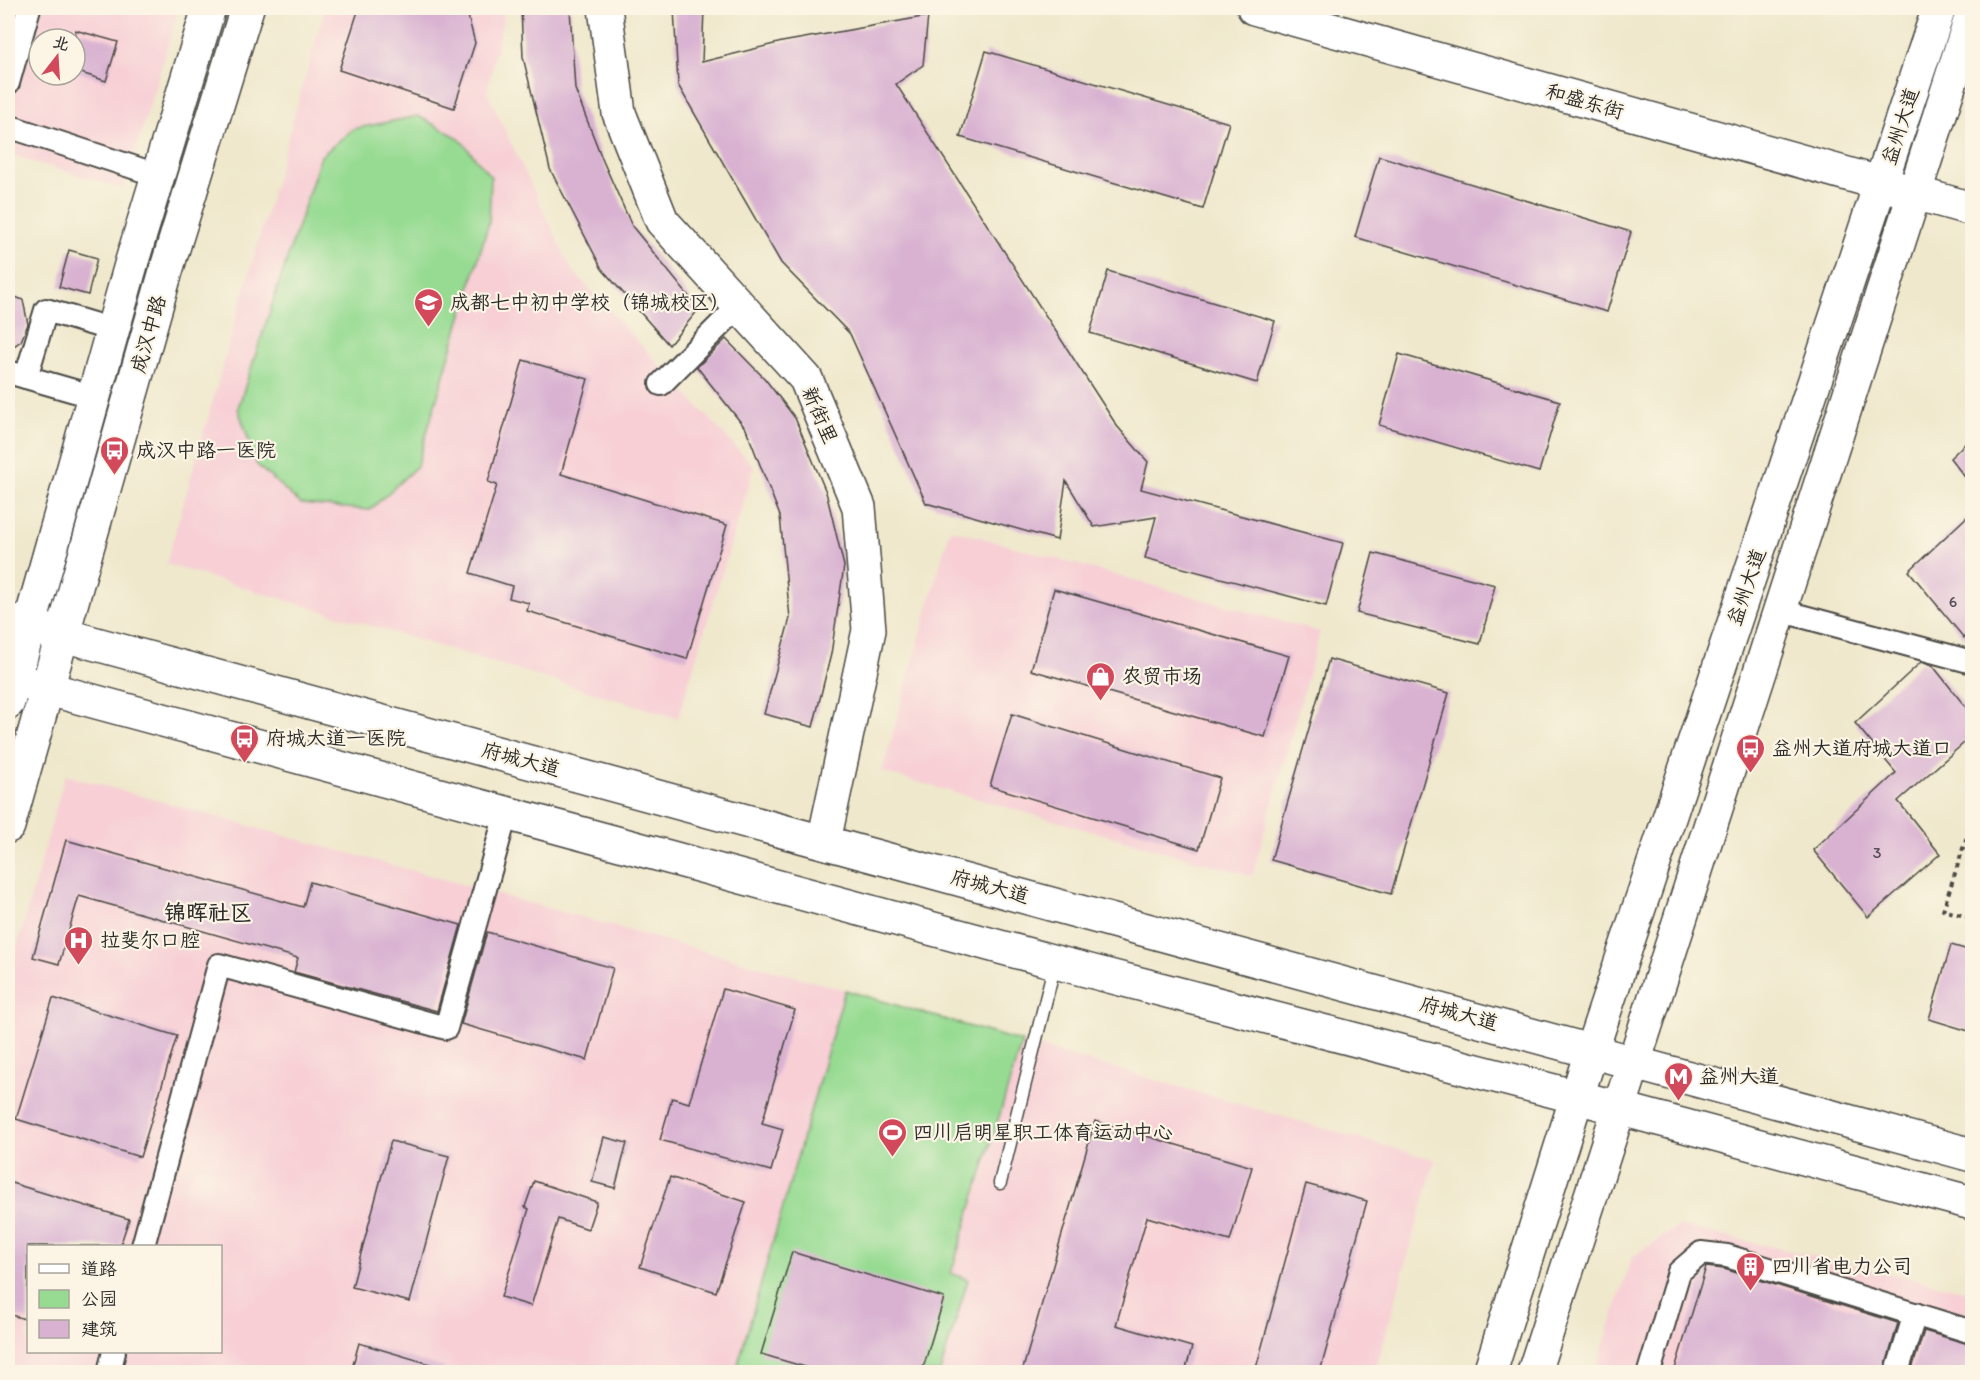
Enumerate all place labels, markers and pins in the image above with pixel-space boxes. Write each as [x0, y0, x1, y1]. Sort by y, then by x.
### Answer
school or university icon: 成都七中初中学校（锦城校区） [413, 286, 445, 328]
place label: 成都七中初中学校（锦城校区） [450, 290, 730, 314]
bus stop icon: 成汉中路一医院 [99, 434, 131, 476]
place label: 成汉中路一医院 [136, 438, 276, 462]
shop icon: 农贸市场 [1085, 660, 1117, 702]
place label: 农贸市场 [1122, 664, 1202, 688]
bus stop icon: 府城大道一医院 [229, 722, 261, 764]
place label: 府城大道一医院 [266, 726, 406, 750]
bus stop icon: 益州大道府城大道口 [1735, 732, 1767, 774]
place label: 益州大道府城大道口 [1772, 736, 1952, 760]
hospital icon: 拉斐尔口腔 [63, 924, 95, 966]
place label: 拉斐尔口腔 [100, 928, 200, 952]
metro station icon: 益州大道 [1662, 1060, 1694, 1102]
place label: 益州大道 [1699, 1064, 1779, 1088]
sports icon: 四川启明星职工体育运动中心 [876, 1116, 908, 1158]
place label: 四川启明星职工体育运动中心 [913, 1120, 1173, 1144]
building icon: 四川省电力公司 [1735, 1250, 1767, 1292]
place label: 四川省电力公司 [1772, 1254, 1912, 1278]

